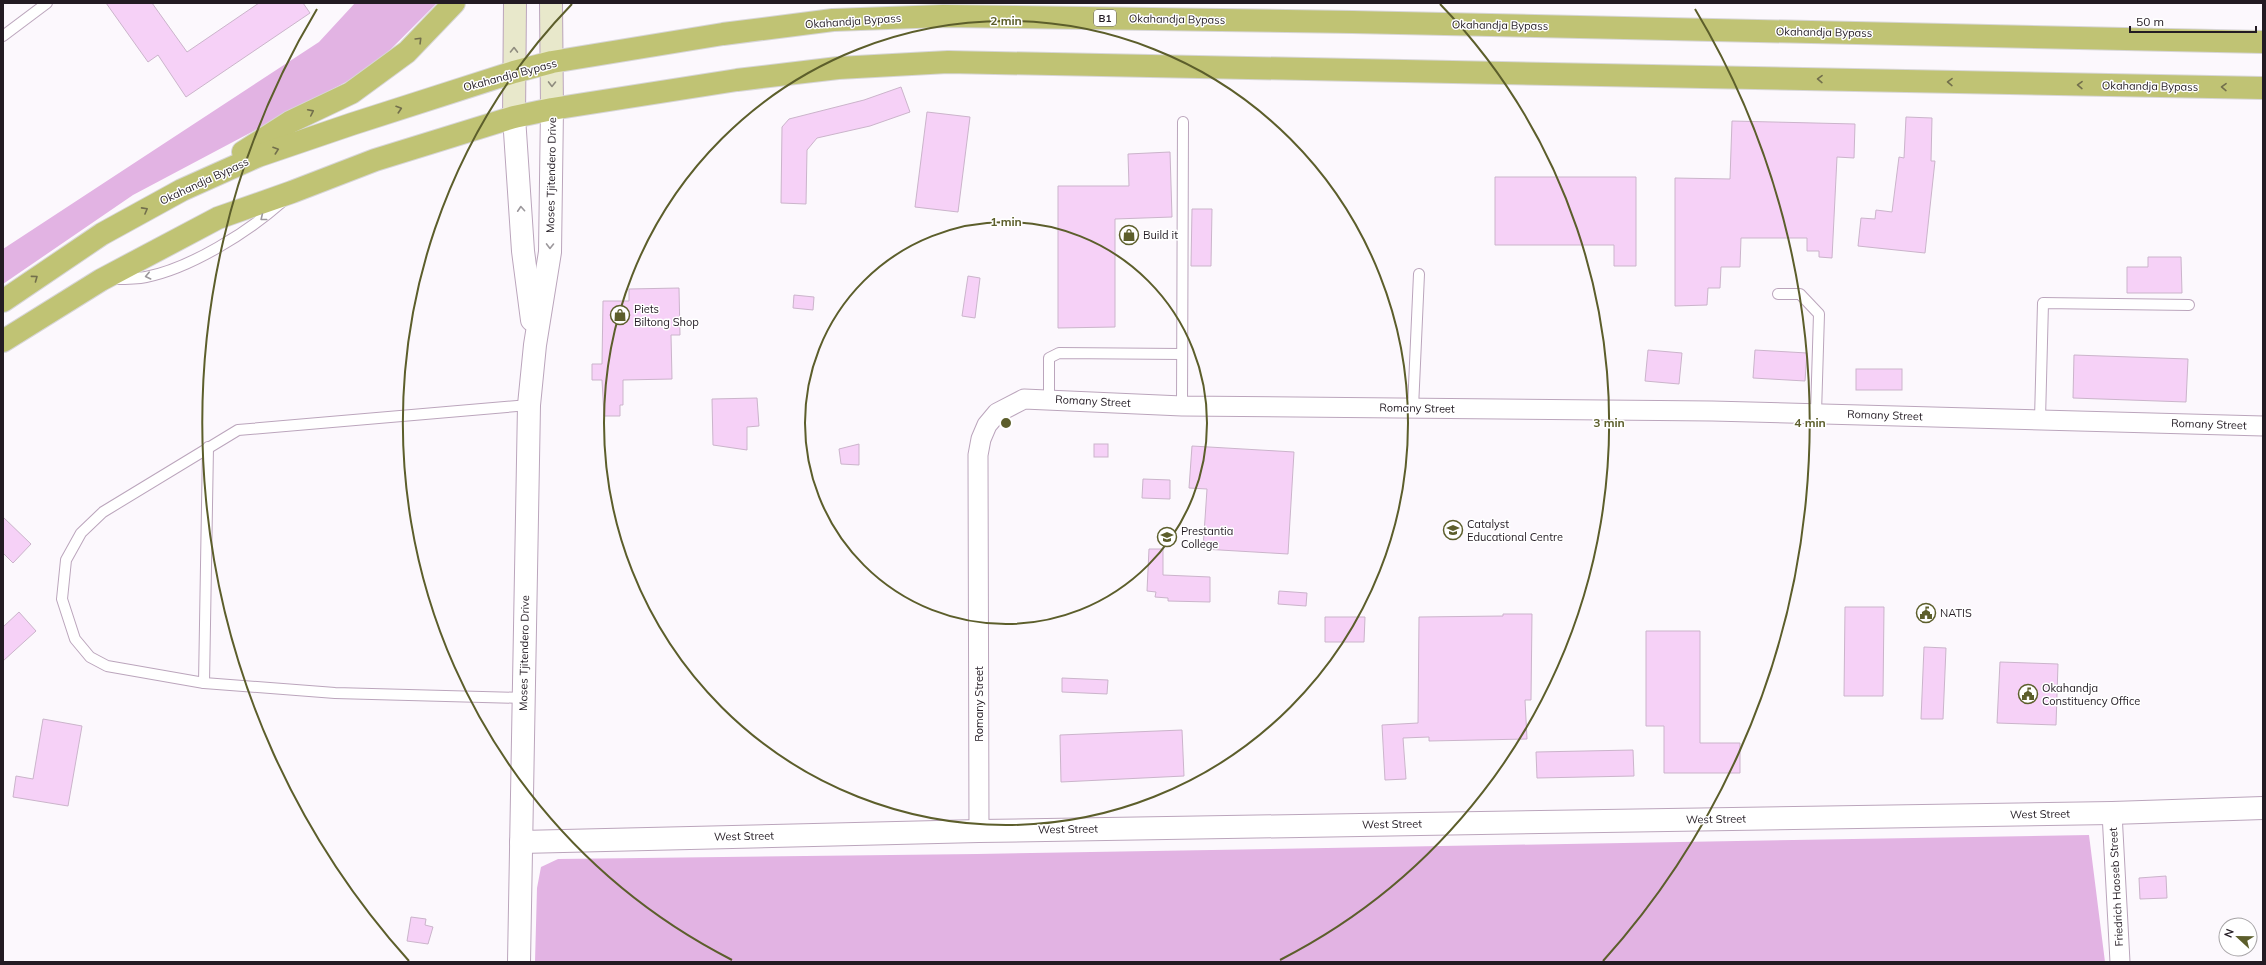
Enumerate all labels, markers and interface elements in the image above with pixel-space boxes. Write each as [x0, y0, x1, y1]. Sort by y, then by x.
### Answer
scale bar [2130, 8, 2256, 34]
road number: B1 [1094, 10, 1116, 26]
street label: Okahandja Bypass [804, 11, 902, 31]
street label: Okahandja Bypass [1129, 11, 1225, 27]
text: 2 min [990, 13, 1022, 28]
text: 50 m [2136, 14, 2164, 29]
street label: Okahandja Bypass [1452, 17, 1548, 33]
street label: Okahandja Bypass [1776, 24, 1872, 40]
one-way arrow [414, 38, 422, 45]
one-way arrow [510, 47, 518, 53]
street label: Okahandja Bypass [462, 56, 558, 94]
one-way arrow [1817, 75, 1823, 84]
one-way arrow [1947, 78, 1953, 86]
street label: Okahandja Bypass [2102, 78, 2198, 94]
one-way arrow [2077, 80, 2083, 89]
one-way arrow [548, 81, 556, 87]
one-way arrow [2221, 83, 2227, 92]
one-way arrow [395, 105, 402, 113]
one-way arrow [307, 109, 315, 117]
street label: Moses Tjitendero Drive [543, 117, 559, 233]
one-way arrow [272, 146, 279, 155]
street label: Okahandja Bypass [157, 154, 251, 208]
one-way arrow [516, 206, 525, 212]
one-way arrow [141, 207, 148, 215]
one-way arrow [260, 213, 268, 220]
text: 1 min [990, 214, 1022, 229]
shop icon: Build it [1118, 224, 1140, 246]
place label: Build it [1143, 228, 1178, 242]
one-way arrow [546, 243, 554, 249]
one-way arrow [145, 272, 151, 280]
one-way arrow [30, 276, 37, 283]
place label: Piets Biltong Shop [634, 302, 699, 329]
shop icon: Piets Biltong Shop [609, 304, 631, 326]
street label: Romany Street [1055, 392, 1131, 410]
street label: Romany Street [1379, 400, 1455, 416]
street label: Romany Street [1847, 407, 1923, 423]
text: 3 min [1593, 415, 1625, 430]
text: 4 min [1794, 415, 1826, 430]
centre of rings [999, 416, 1013, 430]
street label: Romany Street [2171, 416, 2247, 432]
place label: Catalyst Educational Centre [1467, 517, 1563, 544]
school or university icon: Catalyst Educational Centre [1442, 519, 1464, 541]
place label: Prestantia College [1181, 524, 1233, 551]
school or university icon: Prestantia College [1156, 526, 1178, 548]
street label: Moses Tjitendero Drive [516, 595, 532, 711]
public building icon: NATIS [1915, 602, 1937, 624]
place label: NATIS [1940, 606, 1972, 620]
street label: Romany Street [972, 666, 986, 742]
place label: Okahandja Constituency Office [2042, 681, 2140, 708]
public building icon: Okahandja Constituency Office [2017, 683, 2039, 705]
street label: West Street [2010, 806, 2070, 822]
street label: West Street [1686, 811, 1746, 827]
street label: West Street [1362, 816, 1422, 832]
street label: West Street [1038, 821, 1098, 837]
street label: Friedrich Haoseb Street [2106, 827, 2126, 947]
street label: West Street [714, 828, 774, 844]
north arrow [2218, 917, 2258, 957]
text: N [2221, 927, 2237, 940]

